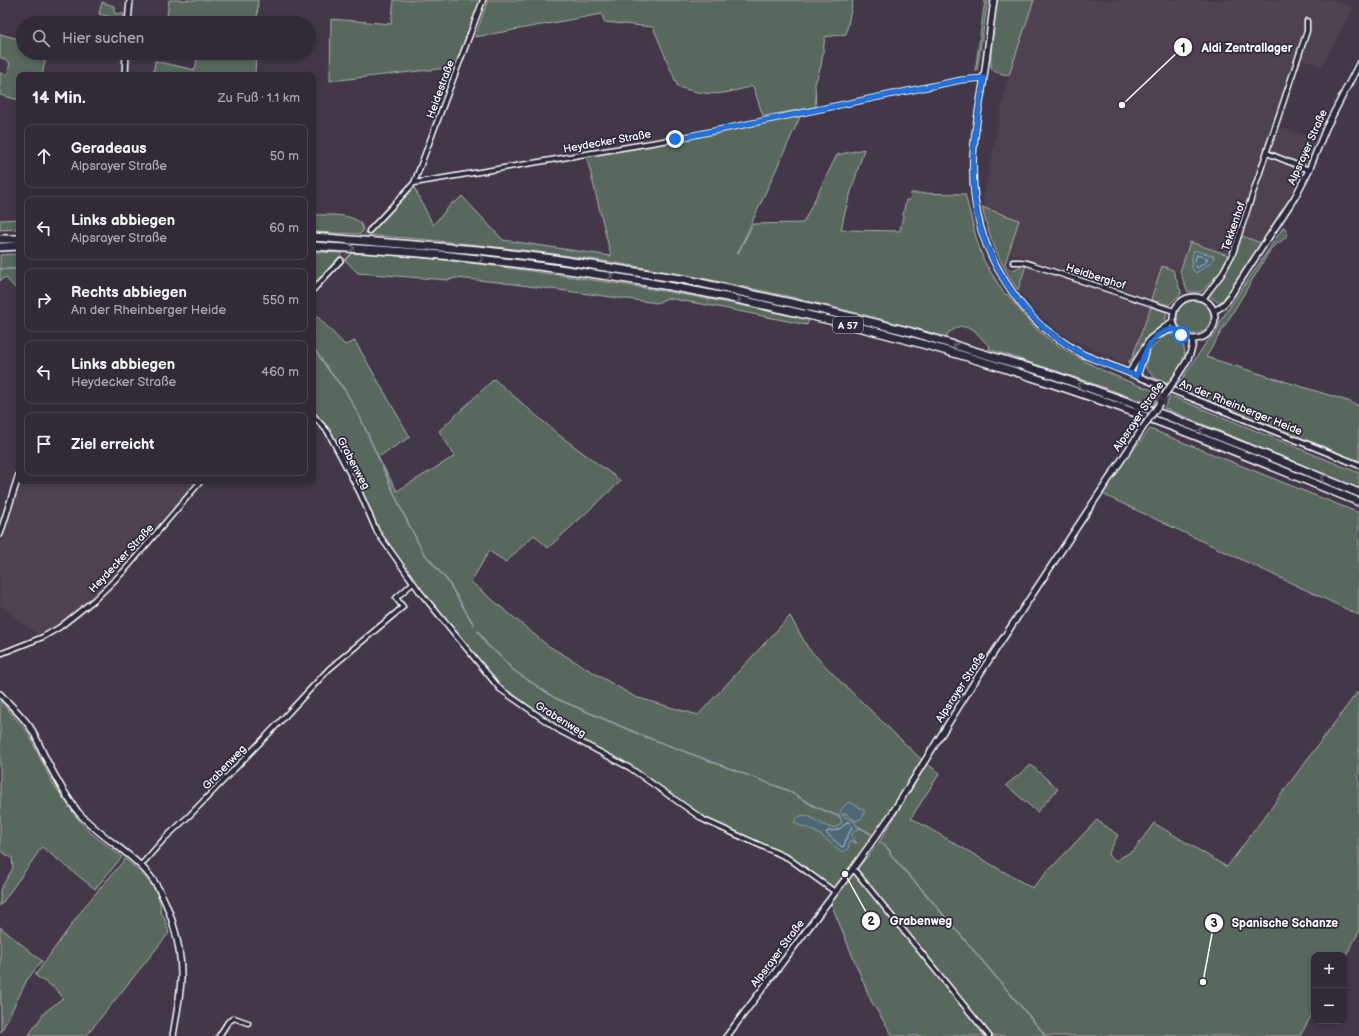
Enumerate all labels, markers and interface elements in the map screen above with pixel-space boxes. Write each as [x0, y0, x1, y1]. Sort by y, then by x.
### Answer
search box [16, 16, 316, 60]
icon: search [30, 27, 52, 49]
text: Hier suchen [62, 29, 144, 48]
callout: Aldi Zentrallager [1173, 35, 1301, 59]
text: 1 [1180, 41, 1186, 56]
text: Aldi Zentrallager [1200, 41, 1293, 56]
street label: Heidestraße [424, 58, 457, 120]
text: 14 Min. [32, 88, 86, 108]
text: Zu Fuß · 1.1 km [218, 90, 300, 106]
street label: Alpsrayer Straße [1285, 107, 1330, 187]
street label: Heydecker Straße [562, 127, 652, 156]
route end [666, 130, 684, 148]
text: Geradeaus [71, 139, 147, 158]
icon: ahead [33, 145, 55, 167]
text: 50 m [270, 148, 299, 164]
text: Alpsrayer Straße [71, 158, 167, 174]
street label: Tekkenhof [1219, 199, 1248, 252]
text: Links abbiegen [71, 211, 175, 230]
icon: left [33, 217, 55, 239]
text: 60 m [269, 220, 299, 236]
text: Alpsrayer Straße [71, 230, 167, 246]
one-way arrow [349, 244, 355, 253]
one-way arrow [478, 254, 484, 263]
street label: Heidberghof [1064, 261, 1128, 292]
one-way arrow [607, 272, 613, 280]
text: Rechts abbiegen [71, 283, 187, 302]
icon: right [33, 289, 55, 311]
text: 550 m [262, 292, 299, 308]
one-way arrow [735, 296, 741, 304]
text: An der Rheinberger Heide [71, 302, 226, 318]
road number: A 57 [833, 317, 863, 333]
route start [1172, 326, 1190, 344]
one-way arrow [953, 342, 960, 351]
text: Links abbiegen [71, 355, 175, 374]
icon: left [33, 361, 55, 383]
text: 460 m [261, 364, 299, 380]
text: Heydecker Straße [71, 374, 176, 390]
street label: An der Rheinberger Heide [1178, 377, 1305, 438]
street label: Alpsrayer Straße [1110, 379, 1167, 454]
one-way arrow [1077, 381, 1084, 389]
one-way arrow [1199, 426, 1206, 434]
icon: arrive [33, 433, 55, 455]
text: Ziel erreicht [71, 435, 154, 454]
street label: Grabenweg [334, 435, 373, 492]
one-way arrow [1320, 474, 1327, 482]
street label: Heydecker Straße [86, 521, 157, 595]
street label: Alpsrayer Straße [933, 649, 988, 725]
street label: Grabenweg [533, 699, 588, 740]
street label: Grabenweg [200, 742, 249, 792]
callout: Grabenweg [861, 909, 960, 933]
callout: Spanische Schanze [1204, 911, 1346, 935]
text: 2 [867, 914, 875, 929]
text: Grabenweg [890, 914, 952, 929]
text: 3 [1210, 916, 1218, 931]
text: Spanische Schanze [1232, 916, 1338, 931]
street label: Alpsrayer Straße [748, 917, 807, 990]
map controls [1311, 952, 1347, 1024]
button: + [1311, 952, 1347, 988]
button: − [1311, 988, 1347, 1024]

